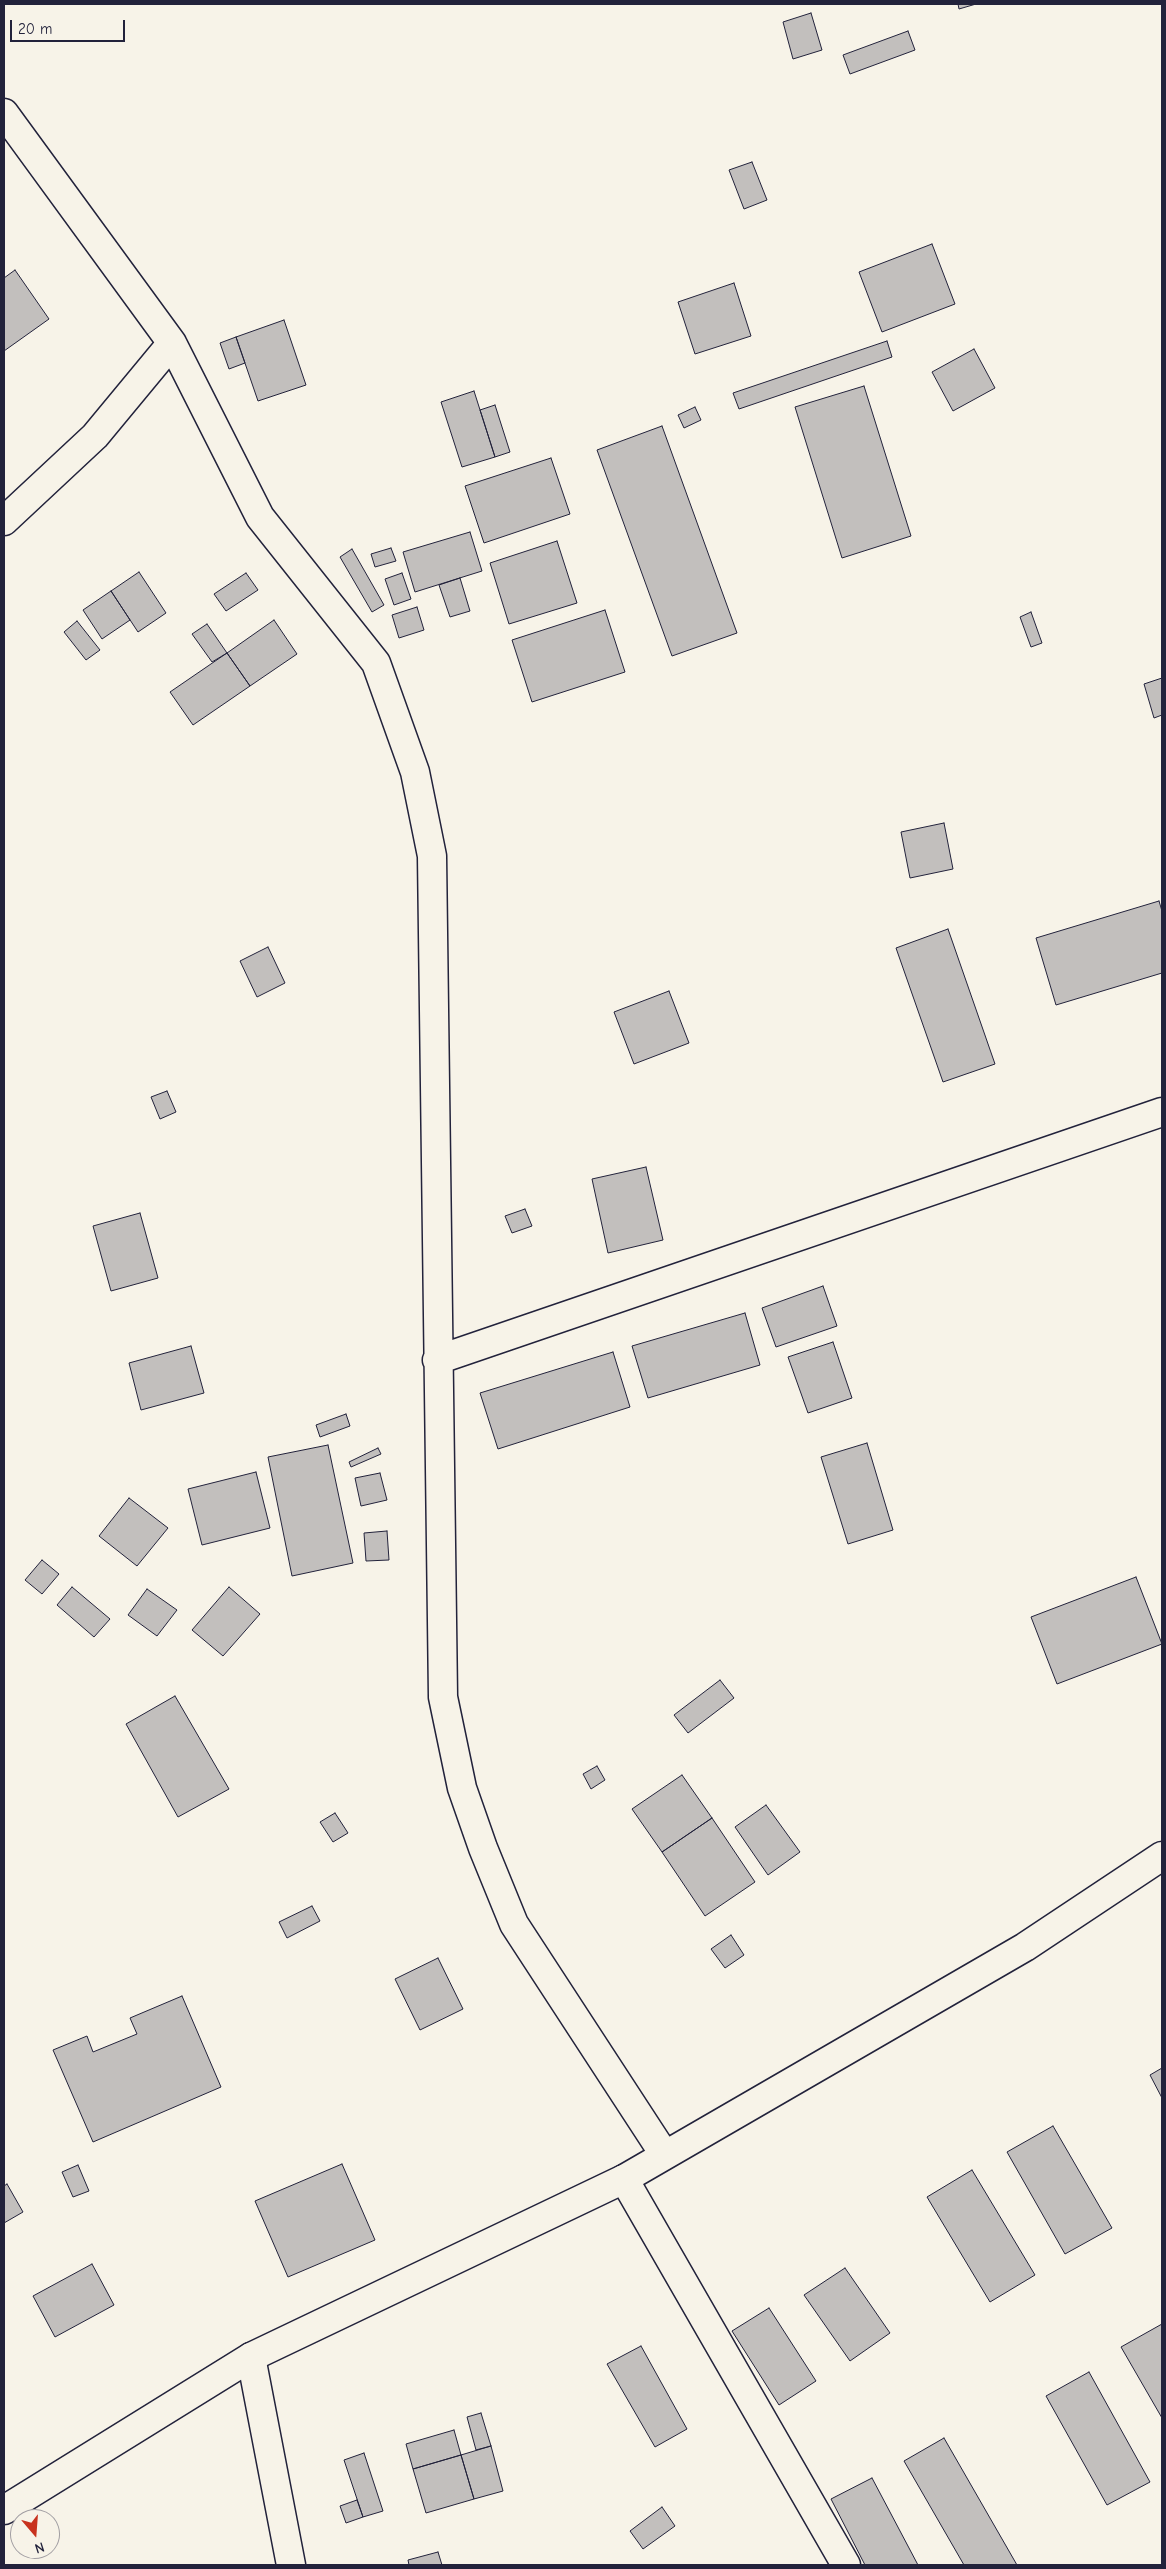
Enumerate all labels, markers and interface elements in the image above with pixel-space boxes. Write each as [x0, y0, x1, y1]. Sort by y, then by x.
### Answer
scale bar [12, 10, 128, 42]
text: 20 m [18, 20, 52, 38]
north arrow [10, 2509, 60, 2559]
text: N [33, 2538, 46, 2557]

